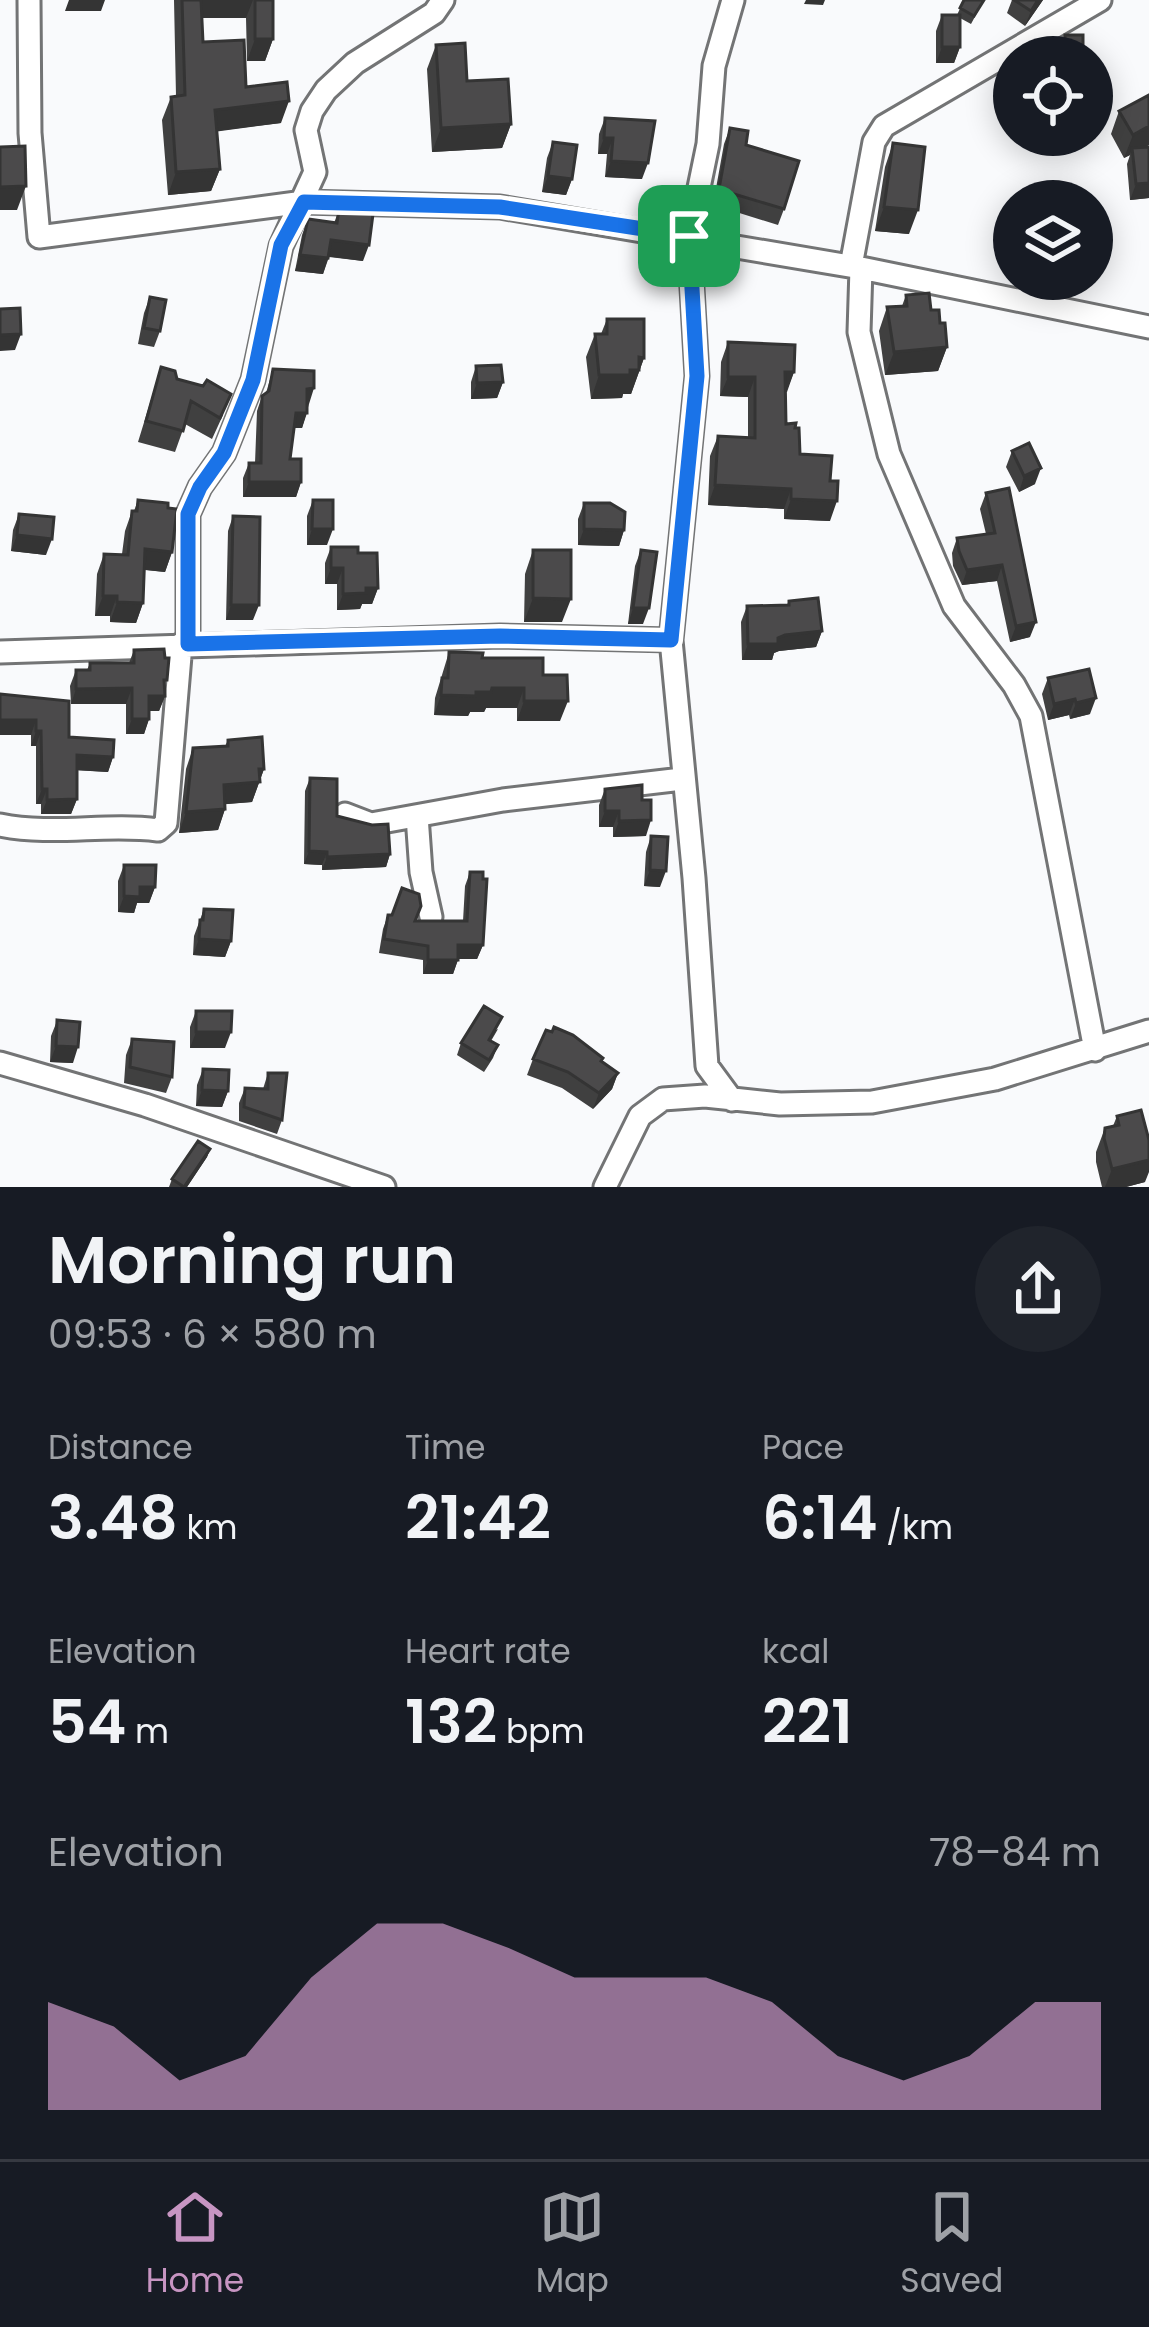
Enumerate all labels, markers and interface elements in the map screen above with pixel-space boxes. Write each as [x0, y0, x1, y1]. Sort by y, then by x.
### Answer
map controls [993, 36, 1113, 300]
button: locate [993, 36, 1113, 156]
button: layers [993, 180, 1113, 300]
pin [638, 185, 740, 287]
icon: arrive [656, 203, 722, 269]
text: Morning run [48, 1214, 456, 1306]
button: share [975, 1226, 1101, 1352]
text: 09:53 · 6 × 580 m [48, 1307, 377, 1362]
text: Distance [48, 1424, 193, 1471]
text: Time [405, 1424, 485, 1471]
text: Pace [762, 1424, 844, 1471]
text: 3.48 [48, 1476, 178, 1560]
text: 21:42 [405, 1476, 551, 1560]
text: 6:14 [762, 1476, 878, 1560]
text: km [178, 1504, 238, 1551]
text: /km [878, 1504, 953, 1551]
text: Elevation [48, 1628, 197, 1675]
text: Heart rate [405, 1628, 571, 1675]
text: kcal [762, 1628, 829, 1675]
text: 54 [48, 1680, 126, 1764]
text: 132 [405, 1680, 497, 1764]
text: 221 [762, 1680, 853, 1764]
text: m [126, 1708, 169, 1755]
text: bpm [497, 1708, 585, 1755]
text: Elevation [48, 1825, 224, 1880]
text: 78–84 m [929, 1825, 1101, 1880]
tab: Home [146, 2184, 244, 2306]
tab: Map [536, 2184, 609, 2306]
tab: Saved [900, 2184, 1003, 2306]

